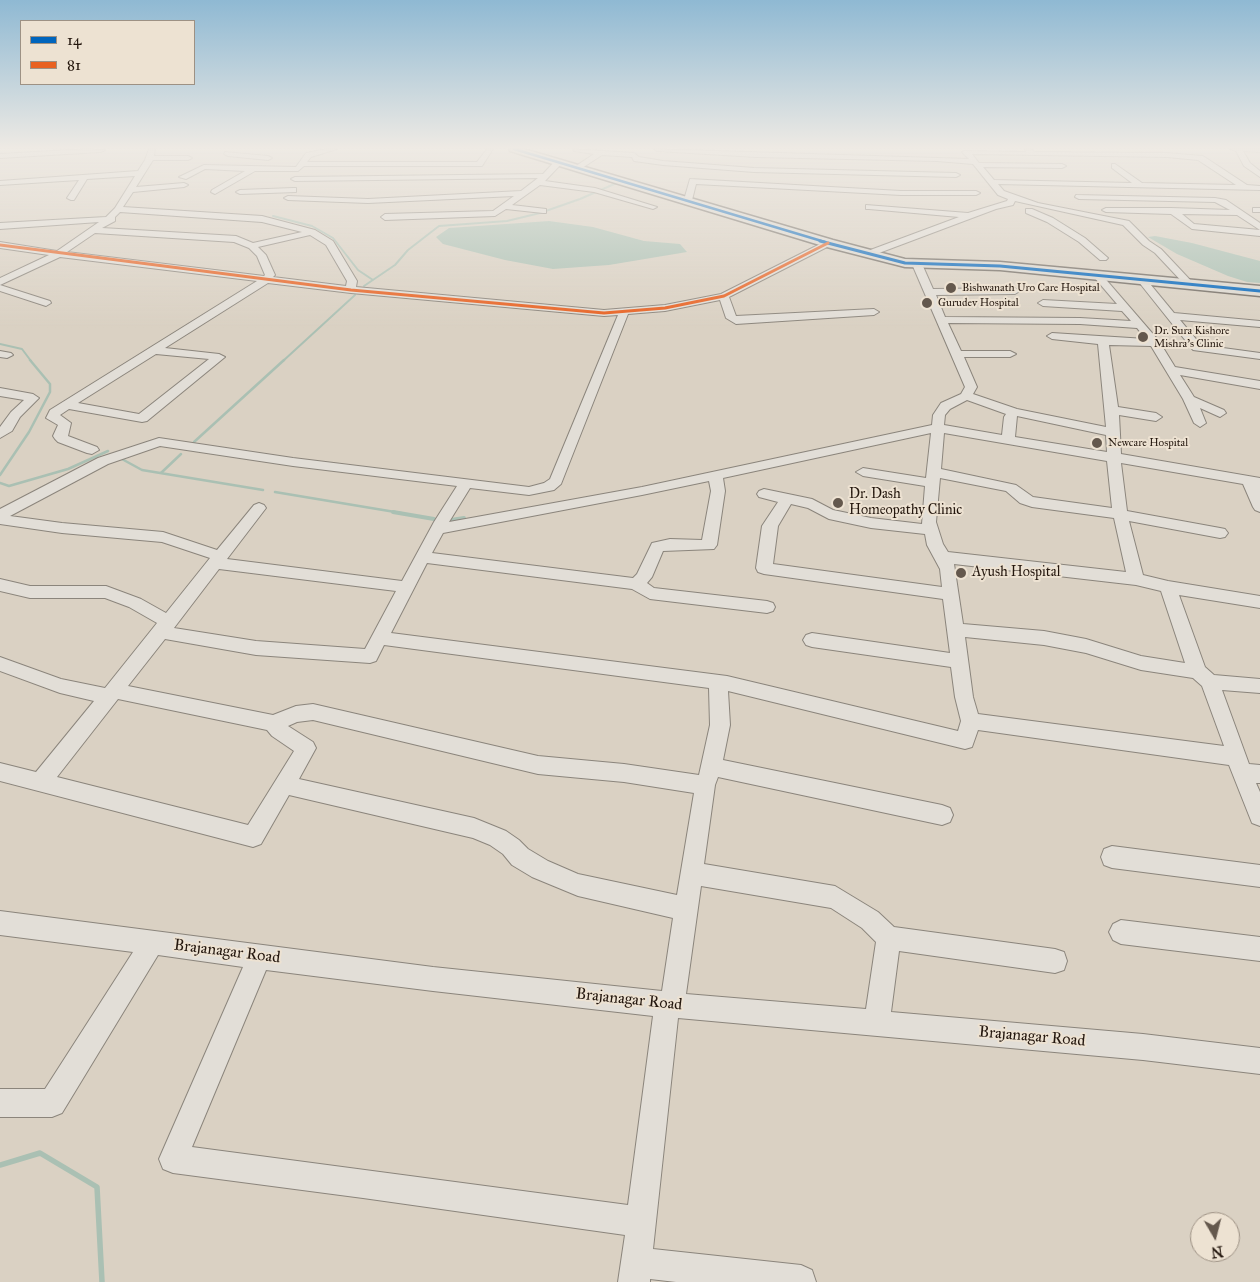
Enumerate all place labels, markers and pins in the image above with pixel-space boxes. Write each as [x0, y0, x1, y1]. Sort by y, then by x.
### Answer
marker: Bishwanath Uro Care Hospital [944, 281, 958, 295]
place label: Bishwanath Uro Care Hospital [962, 281, 1100, 295]
marker: Gurudev Hospital [920, 296, 934, 310]
place label: Gurudev Hospital [938, 296, 1019, 310]
place label: Dr. Sura Kishore Mishra's Clinic [1154, 324, 1230, 350]
marker: Dr. Sura Kishore Mishra's Clinic [1136, 330, 1150, 344]
marker: Newcare Hospital [1090, 436, 1104, 450]
place label: Newcare Hospital [1108, 436, 1188, 450]
place label: Dr. Dash Homeopathy Clinic [849, 487, 962, 520]
marker: Dr. Dash Homeopathy Clinic [831, 496, 845, 510]
place label: Ayush Hospital [972, 565, 1060, 581]
marker: Ayush Hospital [954, 566, 968, 580]

